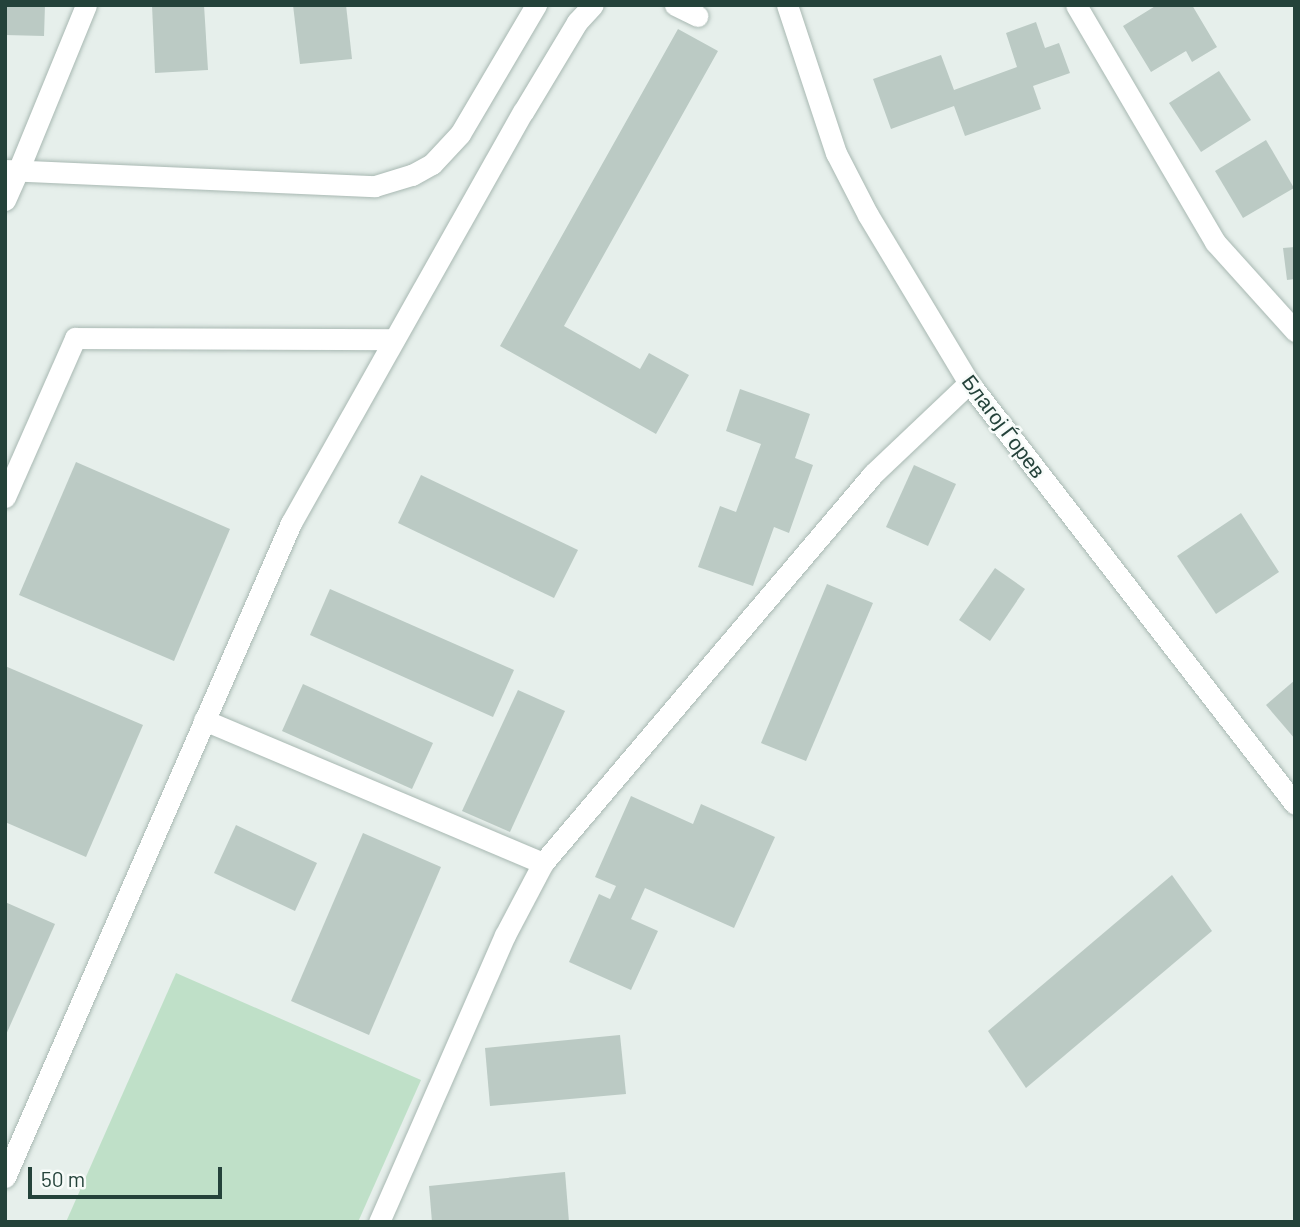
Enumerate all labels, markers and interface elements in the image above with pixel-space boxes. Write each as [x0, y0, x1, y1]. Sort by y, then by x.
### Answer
street label: Благој Ѓорев [957, 369, 1051, 483]
scale bar [32, 1154, 226, 1198]
text: 50 m [41, 1166, 85, 1191]

